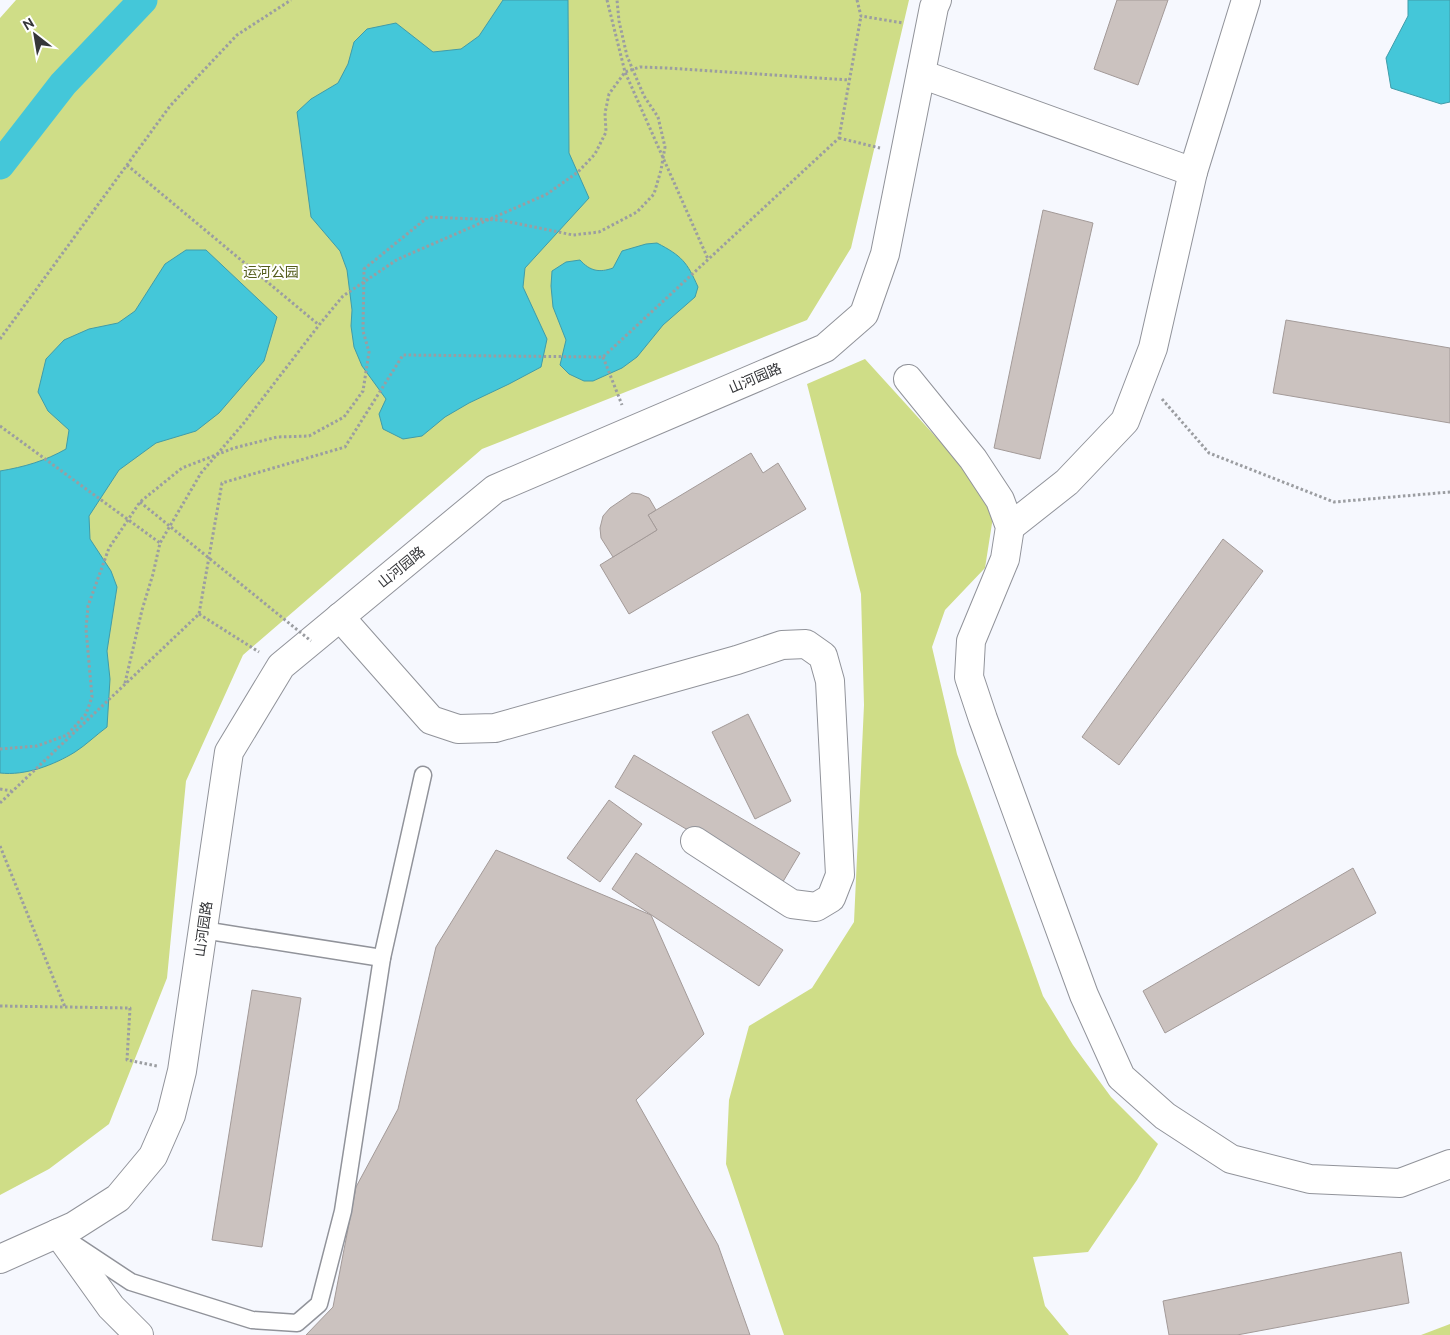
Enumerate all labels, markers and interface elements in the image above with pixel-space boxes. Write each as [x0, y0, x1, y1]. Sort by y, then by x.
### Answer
north arrow [10, 10, 60, 60]
text: N [20, 14, 37, 33]
park label: 运河公园 [243, 264, 299, 280]
street label: 山河园路 [726, 360, 784, 396]
street label: 山河园路 [374, 543, 428, 591]
street label: 山河园路 [191, 900, 215, 958]

